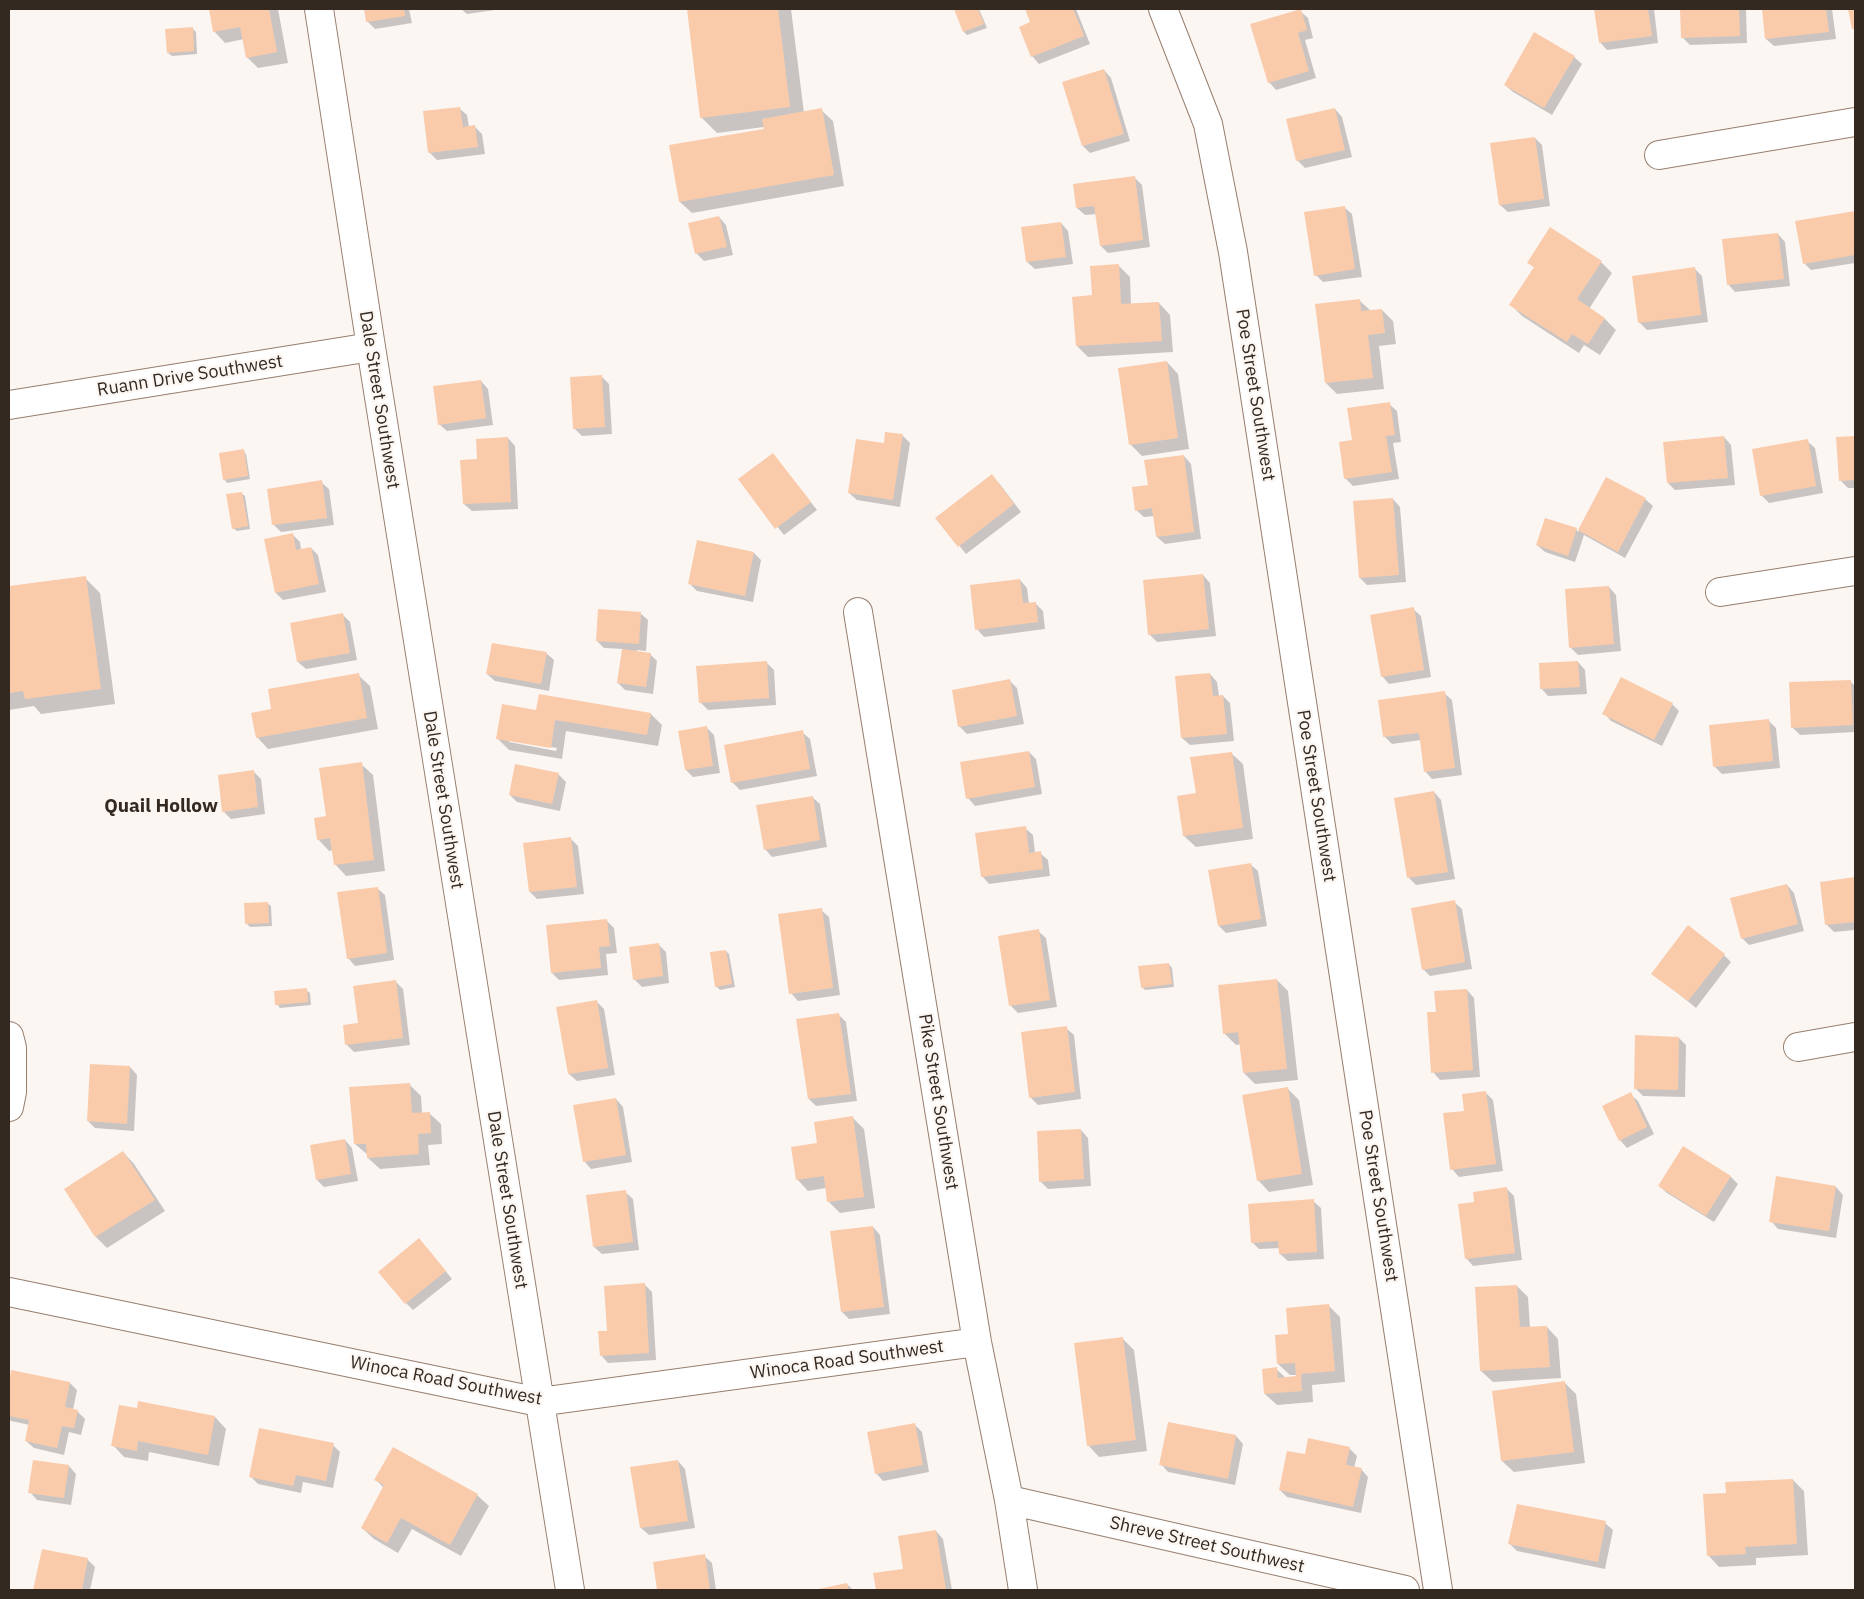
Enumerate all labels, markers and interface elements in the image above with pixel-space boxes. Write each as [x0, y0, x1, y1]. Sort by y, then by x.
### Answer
street label: Poe Street Southwest [1231, 307, 1279, 483]
street label: Dale Street Southwest [354, 309, 404, 491]
street label: Ruann Drive Southwest [96, 351, 284, 401]
street label: Poe Street Southwest [1292, 708, 1340, 884]
street label: Dale Street Southwest [418, 709, 468, 891]
district label: Quail Hollow [104, 796, 218, 818]
street label: Pike Street Southwest [913, 1012, 963, 1192]
street label: Poe Street Southwest [1354, 1108, 1402, 1284]
street label: Dale Street Southwest [482, 1109, 532, 1291]
street label: Winoca Road Southwest [749, 1336, 945, 1384]
street label: Winoca Road Southwest [348, 1352, 544, 1410]
street label: Shreve Street Southwest [1108, 1512, 1306, 1578]

